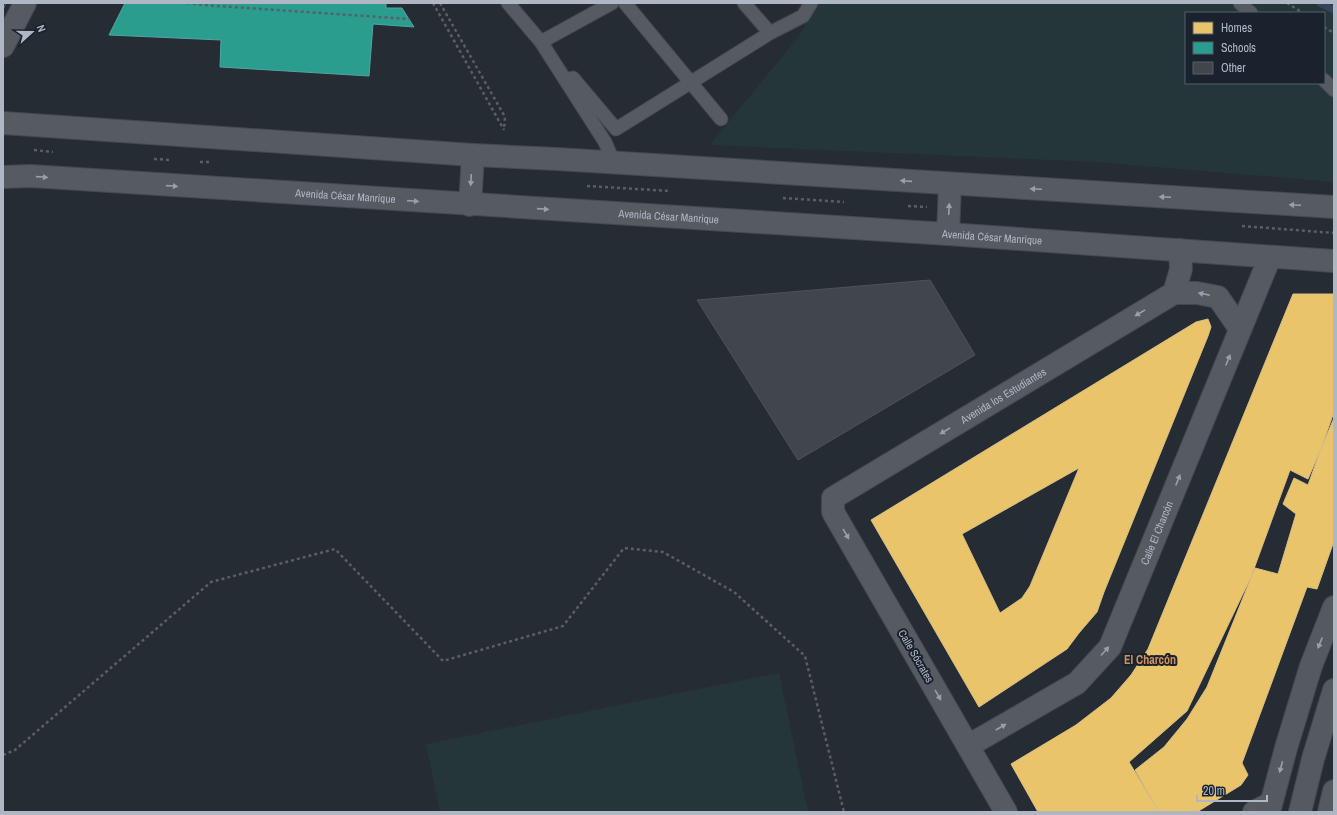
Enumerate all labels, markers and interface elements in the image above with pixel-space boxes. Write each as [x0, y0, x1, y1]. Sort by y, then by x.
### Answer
north arrow [12, 12, 52, 52]
legend [1185, 12, 1325, 84]
text: Homes [1221, 20, 1252, 36]
text: N [34, 23, 49, 34]
text: Schools [1221, 40, 1256, 56]
text: Other [1221, 60, 1246, 76]
one-way arrow [36, 174, 48, 181]
one-way arrow [468, 174, 475, 186]
one-way arrow [900, 178, 912, 185]
one-way arrow [166, 182, 178, 189]
street label: Avenida César Manrique [294, 186, 396, 206]
one-way arrow [1030, 186, 1042, 193]
one-way arrow [1159, 194, 1171, 201]
one-way arrow [407, 198, 420, 204]
one-way arrow [946, 202, 952, 215]
one-way arrow [1288, 202, 1301, 208]
one-way arrow [537, 206, 549, 213]
street label: Avenida César Manrique [617, 206, 719, 226]
street label: Avenida César Manrique [941, 227, 1043, 248]
one-way arrow [1198, 291, 1211, 297]
one-way arrow [1135, 309, 1145, 317]
one-way arrow [1225, 354, 1231, 366]
street label: Avenida los Estudiantes [957, 364, 1049, 427]
one-way arrow [939, 427, 951, 434]
one-way arrow [1175, 475, 1181, 486]
street label: Calle El Charcón [1137, 499, 1176, 567]
one-way arrow [842, 528, 849, 540]
street label: Calle Sócrates [895, 627, 937, 685]
one-way arrow [1316, 638, 1322, 650]
one-way arrow [1101, 646, 1110, 656]
district label: El Charcón [1124, 652, 1176, 668]
one-way arrow [935, 689, 942, 701]
one-way arrow [995, 723, 1007, 730]
one-way arrow [1277, 761, 1283, 774]
scale bar [1197, 777, 1267, 803]
text: 20 m [1203, 783, 1225, 799]

